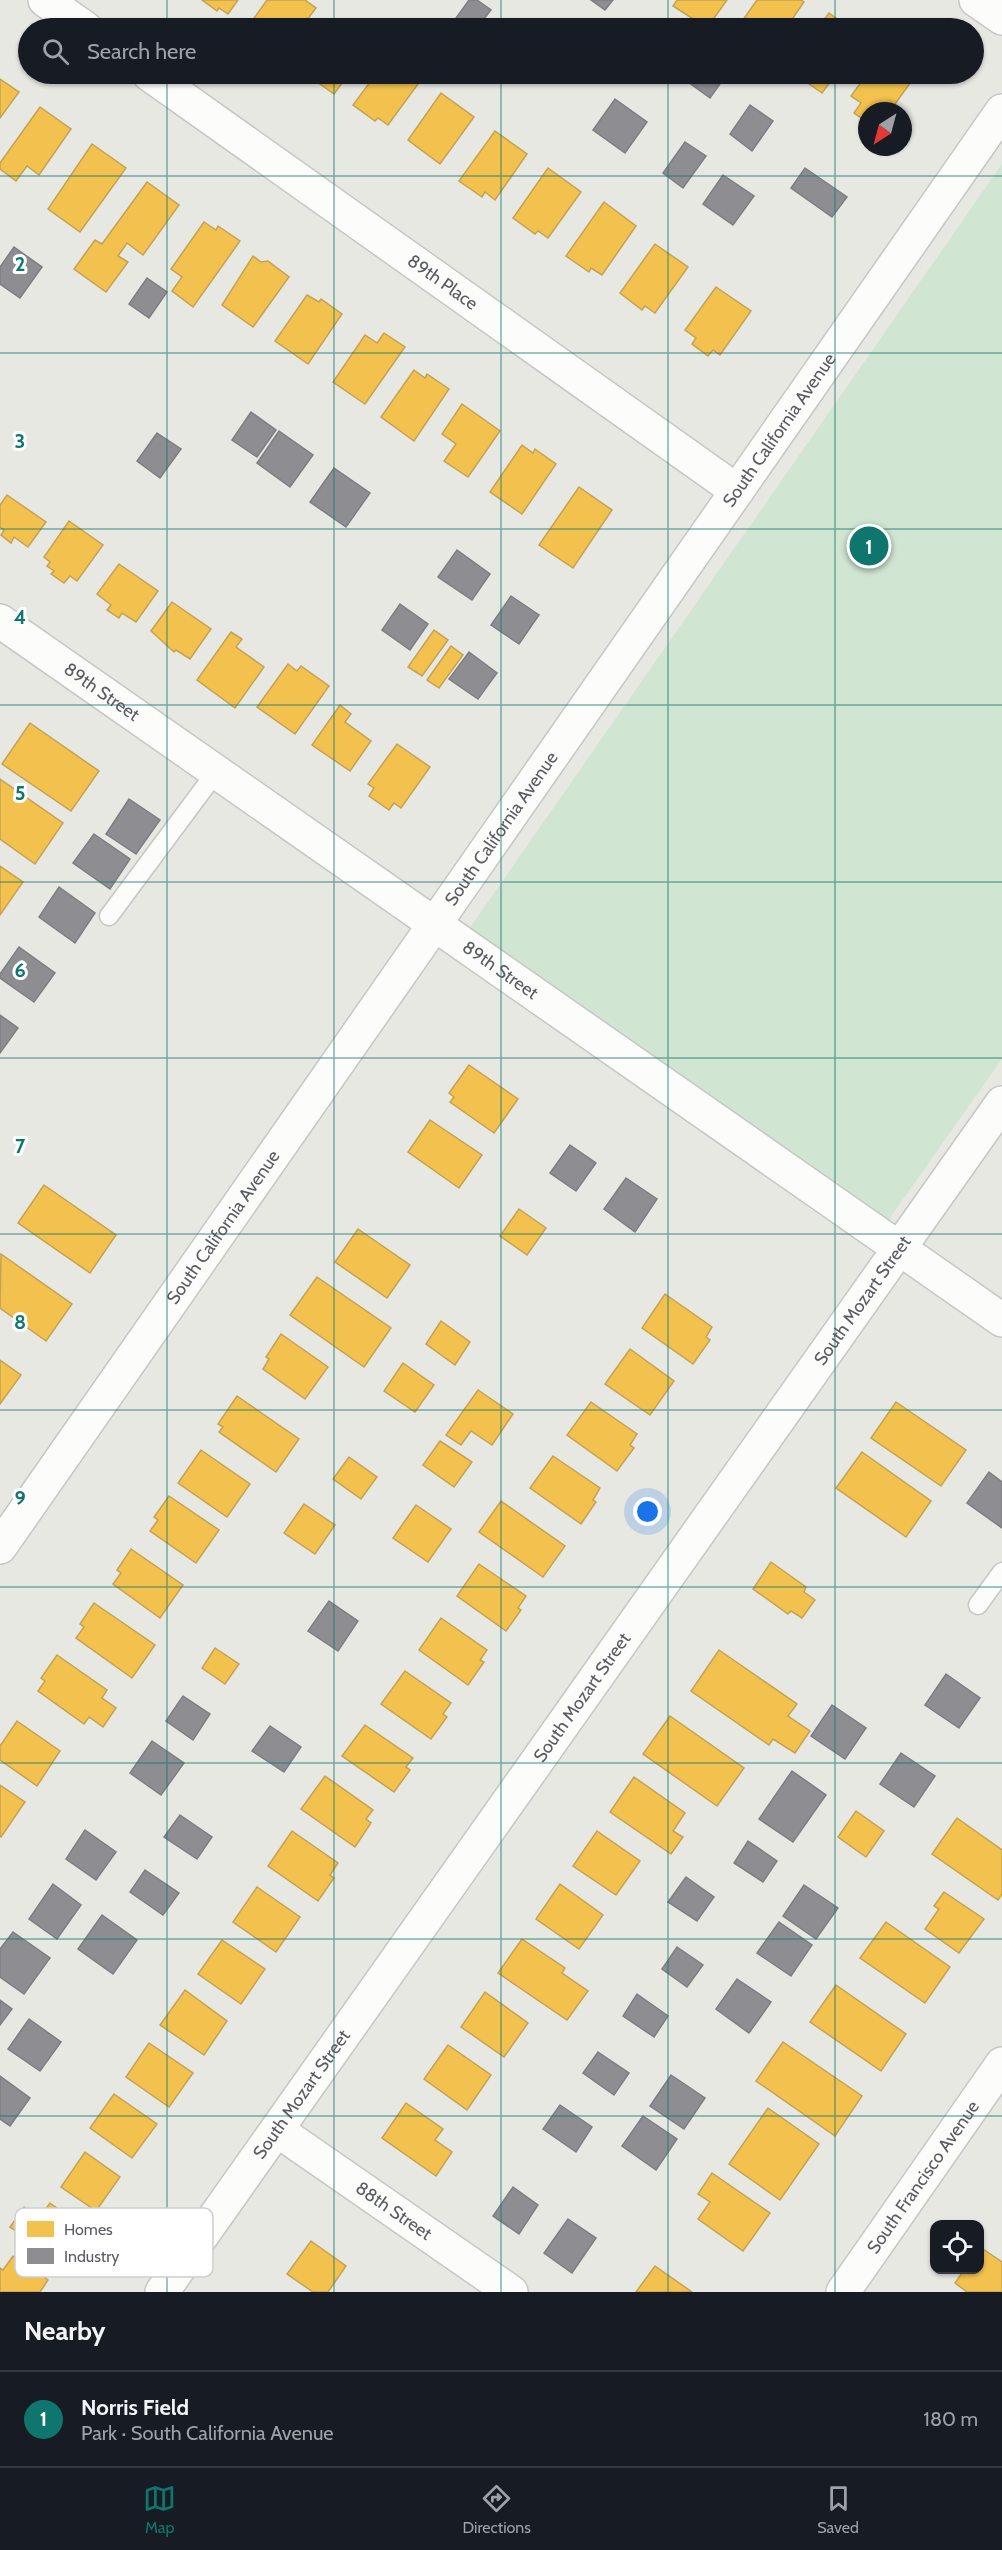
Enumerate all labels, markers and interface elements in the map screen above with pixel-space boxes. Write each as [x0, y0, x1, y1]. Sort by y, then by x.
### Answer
search box [18, 18, 984, 84]
icon: search [39, 35, 72, 68]
text: Search here [87, 38, 196, 65]
north arrow [858, 102, 912, 156]
street label: 89th Place [403, 250, 482, 315]
text: 2 [15, 252, 25, 276]
street label: South California Avenue [718, 349, 841, 511]
text: 3 [15, 429, 25, 453]
pin: 1 [850, 524, 888, 568]
text: 4 [14, 605, 26, 629]
street label: 89th Street [60, 658, 144, 726]
street label: South California Avenue [440, 747, 563, 910]
text: 5 [15, 781, 25, 805]
street label: 89th Street [458, 936, 542, 1004]
text: 6 [14, 958, 26, 982]
text: 7 [15, 1134, 26, 1158]
street label: South California Avenue [162, 1146, 284, 1308]
street label: South Mozart Street [809, 1232, 916, 1369]
text: 8 [14, 1310, 26, 1334]
text: 9 [14, 1486, 26, 1510]
your location [633, 1497, 662, 1526]
street label: South Mozart Street [529, 1629, 635, 1766]
street label: South Mozart Street [248, 2025, 355, 2163]
street label: South Francisco Avenue [862, 2097, 984, 2258]
street label: 88th Street [351, 2177, 436, 2245]
legend [15, 2208, 213, 2277]
text: Homes [64, 2220, 113, 2239]
map controls [930, 2220, 984, 2274]
button: locate [930, 2220, 984, 2274]
text: Industry [64, 2247, 119, 2266]
text: Nearby [24, 2315, 105, 2347]
text: Norris Field [81, 2394, 189, 2421]
text: 1 [40, 2407, 47, 2431]
text: 180 m [923, 2407, 978, 2431]
text: Park · South California Avenue [81, 2421, 334, 2445]
tab: Map [143, 2482, 176, 2537]
tab: Directions [463, 2482, 531, 2537]
tab: Saved [817, 2482, 859, 2537]

